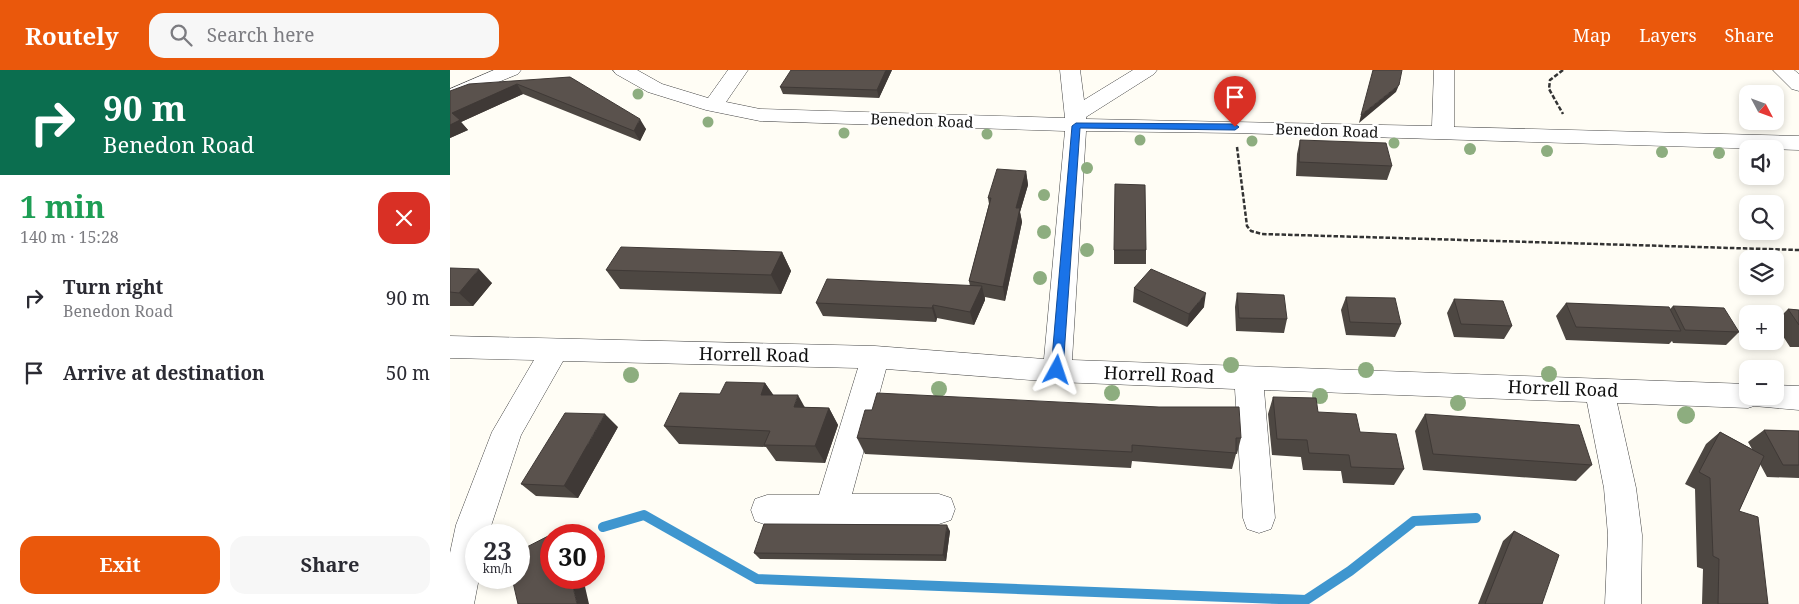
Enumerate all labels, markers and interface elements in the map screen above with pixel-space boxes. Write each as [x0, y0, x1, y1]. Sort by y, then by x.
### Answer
search box [149, 13, 499, 58]
text: Routely [25, 19, 119, 52]
icon: search [167, 21, 195, 49]
text: Search here [207, 22, 314, 48]
text: Map [1573, 23, 1611, 47]
text: Layers [1639, 23, 1697, 47]
text: Share [1725, 23, 1774, 47]
pin [1214, 76, 1256, 127]
icon: arrive [1221, 83, 1249, 111]
text: 90 m [103, 84, 186, 131]
north arrow [1739, 85, 1784, 130]
map controls [1739, 85, 1784, 405]
icon: right [20, 90, 85, 155]
street label: Benedon Road [870, 108, 974, 132]
street label: Benedon Road [1275, 118, 1379, 142]
text: Benedon Road [103, 129, 254, 159]
button: sound [1739, 140, 1784, 185]
text: 1 min [20, 186, 105, 227]
button: close [378, 192, 430, 244]
button: search [1739, 195, 1784, 240]
text: 140 m · 15:28 [20, 226, 119, 248]
button: layers [1739, 250, 1784, 295]
text: Turn right [63, 274, 163, 300]
icon: right [20, 284, 48, 312]
text: 90 m [386, 285, 430, 311]
text: Benedon Road [63, 300, 173, 322]
button: + [1739, 305, 1784, 350]
street label: Horrell Road [699, 341, 809, 367]
position arrow [1030, 343, 1082, 395]
icon: arrive [20, 359, 48, 387]
text: Arrive at destination [63, 360, 265, 386]
text: 50 m [386, 360, 430, 386]
street label: Horrell Road [1103, 360, 1215, 388]
button: − [1739, 360, 1784, 405]
street label: Horrell Road [1507, 374, 1619, 402]
speed limit sign: 30 [540, 524, 605, 589]
text: 23 [483, 533, 512, 567]
button: Exit [20, 536, 220, 594]
button: Share [230, 536, 430, 594]
text: km/h [483, 560, 512, 577]

